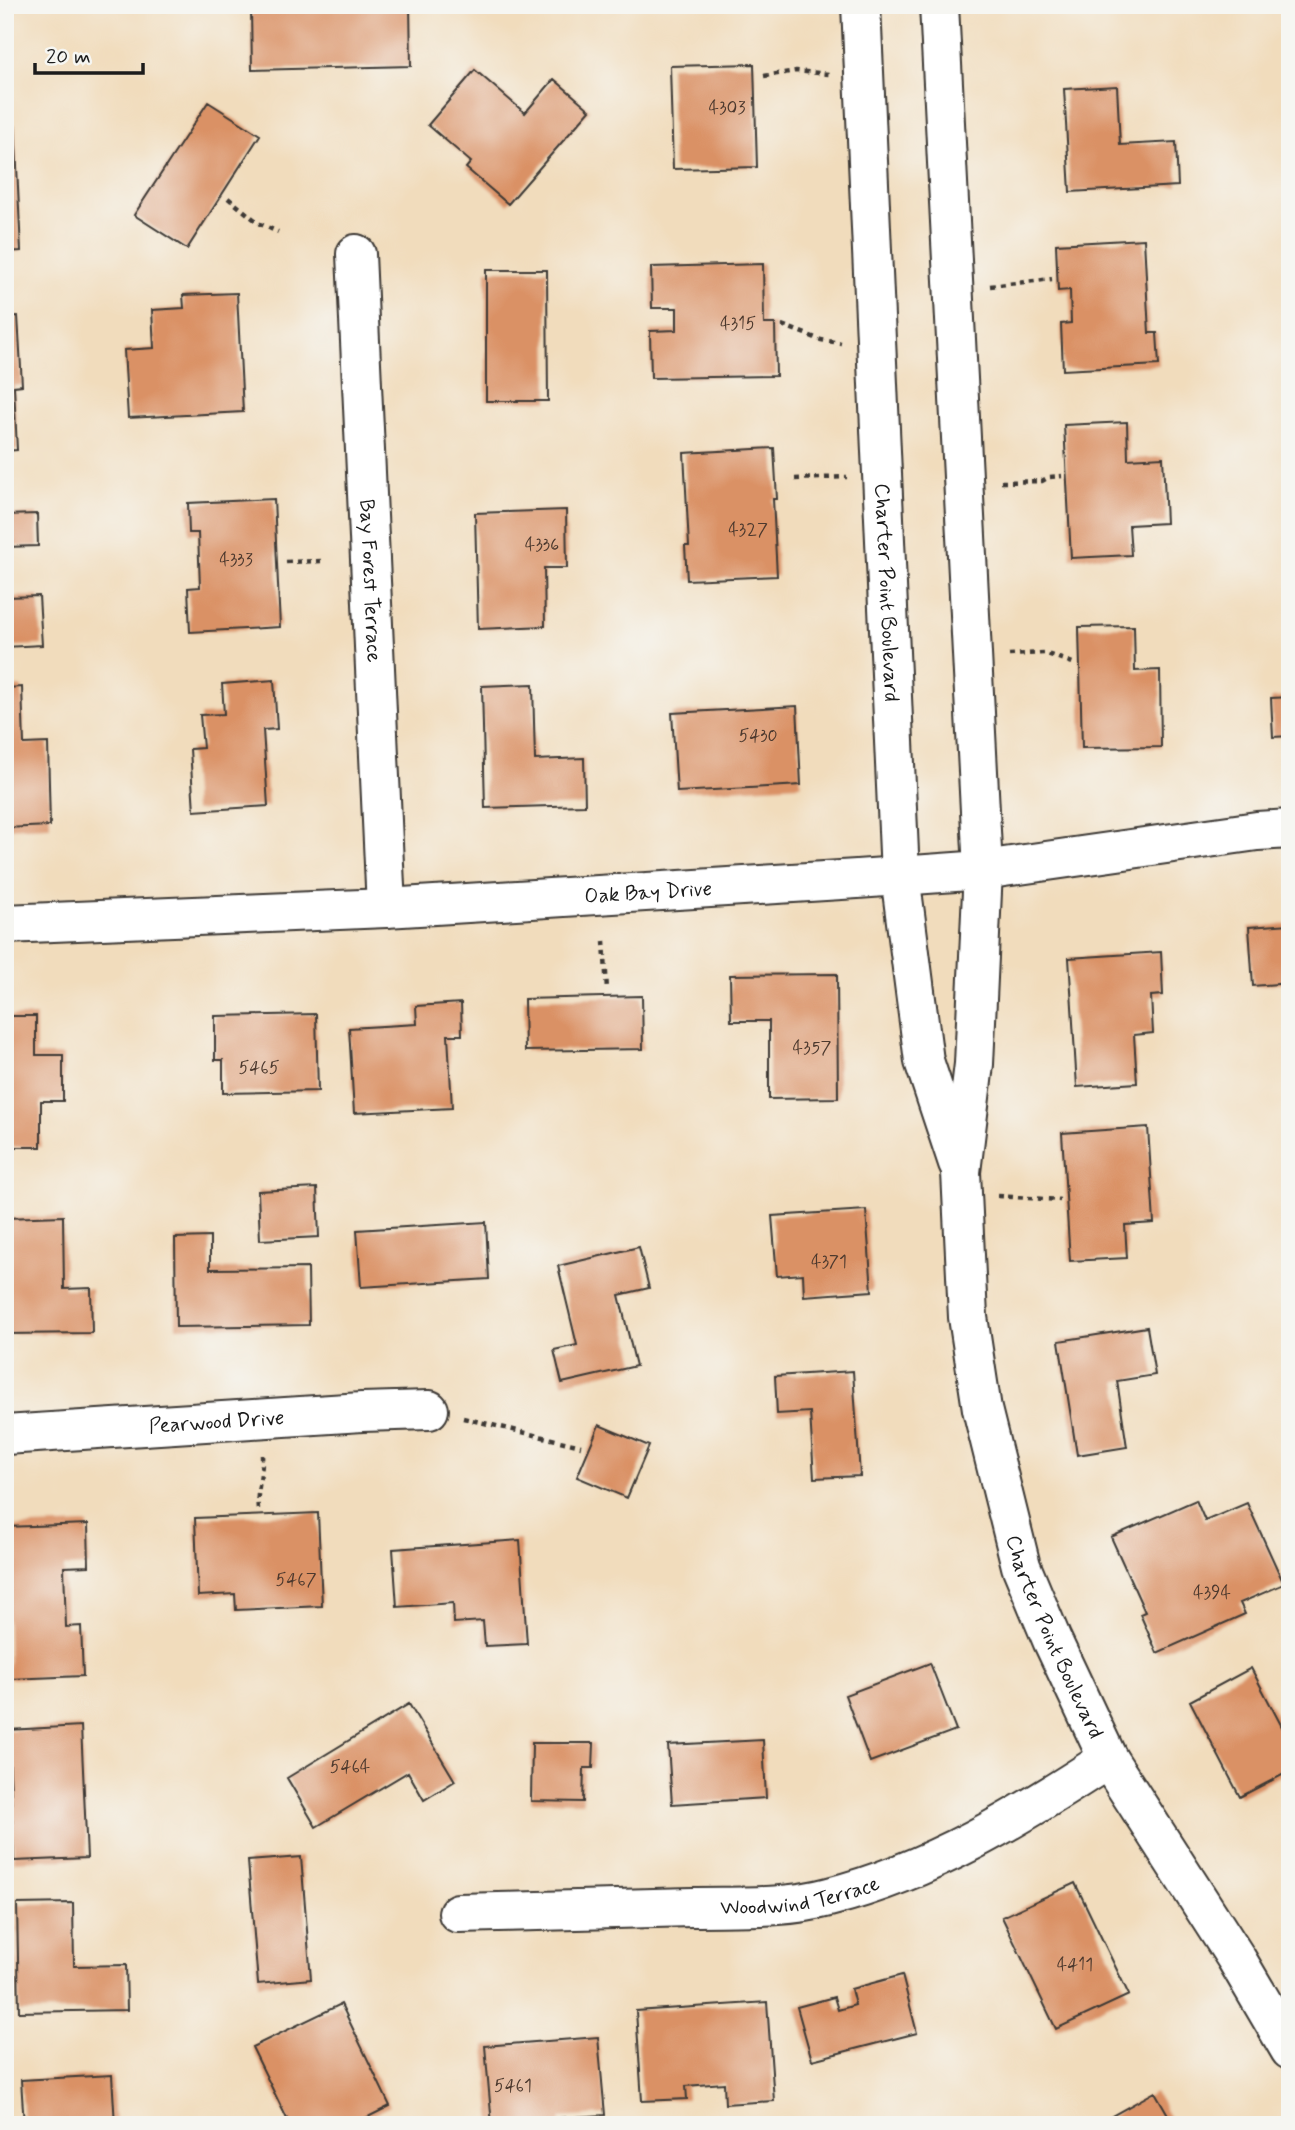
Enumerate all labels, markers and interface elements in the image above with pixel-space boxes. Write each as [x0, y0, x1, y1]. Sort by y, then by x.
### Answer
scale bar [35, 32, 144, 76]
text: 20 m [46, 43, 91, 71]
house number: 4303 [708, 96, 746, 120]
house number: 4315 [720, 312, 756, 336]
street label: Charter Point Boulevard [867, 483, 905, 702]
street label: Bay Forest Terrace [352, 498, 388, 663]
house number: 4327 [728, 518, 768, 542]
house number: 4336 [525, 533, 559, 557]
house number: 4333 [219, 548, 253, 572]
house number: 5430 [738, 724, 778, 748]
street label: Oak Bay Drive [584, 875, 713, 911]
house number: 4357 [792, 1036, 832, 1060]
house number: 5465 [238, 1056, 280, 1080]
house number: 4371 [811, 1250, 847, 1274]
street label: Pearwood Drive [148, 1404, 285, 1441]
street label: Charter Point Boulevard [999, 1532, 1109, 1743]
house number: 5467 [275, 1568, 317, 1592]
house number: 4394 [1193, 1581, 1231, 1605]
house number: 5464 [330, 1755, 370, 1779]
street label: Woodwind Terrace [720, 1870, 884, 1922]
house number: 4411 [1057, 1953, 1093, 1977]
house number: 5461 [494, 2074, 532, 2098]

